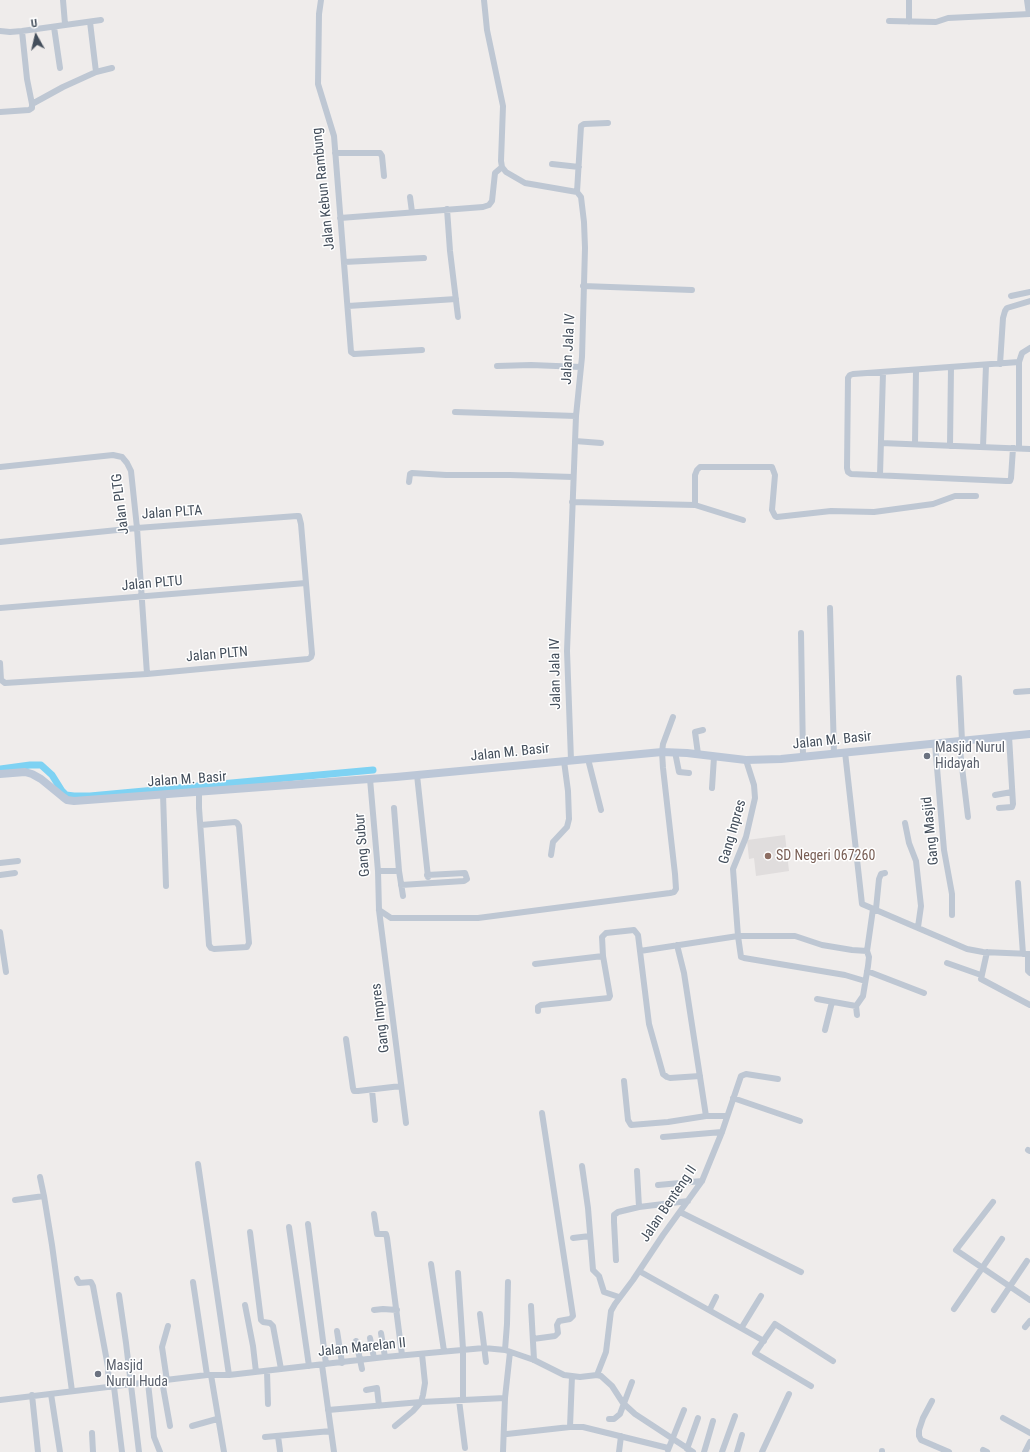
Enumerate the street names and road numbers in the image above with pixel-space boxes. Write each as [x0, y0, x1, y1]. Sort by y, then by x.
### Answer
street label: Jalan Kebun Rambung [309, 127, 339, 251]
street label: Jalan Jala IV [559, 313, 579, 385]
street label: Jalan PLTG [109, 473, 133, 535]
street label: Jalan PLTA [141, 503, 203, 523]
street label: Jalan PLTU [121, 573, 183, 595]
street label: Jalan Jala IV [547, 638, 565, 710]
street label: Jalan PLTN [185, 644, 249, 666]
street label: Jalan M. Basir [792, 729, 872, 753]
street label: Jalan M. Basir [470, 741, 550, 765]
street label: Jalan M. Basir [147, 769, 227, 791]
street label: Gang Masjid [919, 796, 943, 866]
street label: Gang Inpres [716, 798, 750, 866]
street label: Gang Subur [352, 812, 374, 878]
street label: Gang Impres [368, 982, 394, 1054]
street label: Jalan Benteng II [637, 1162, 701, 1246]
street label: Jalan Marelan II [317, 1335, 407, 1361]

